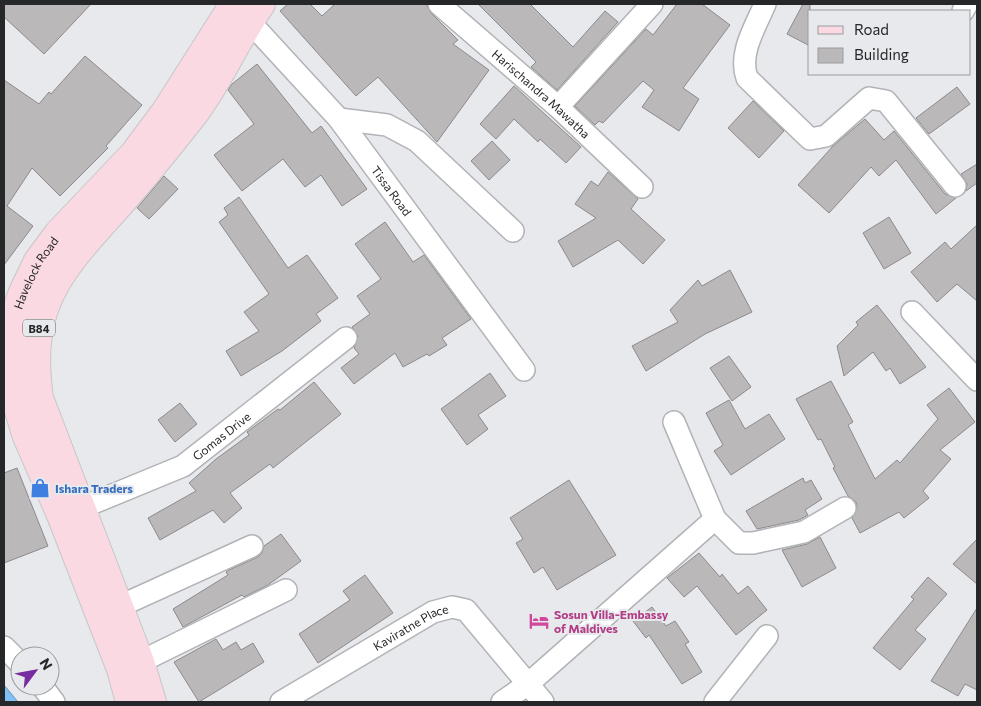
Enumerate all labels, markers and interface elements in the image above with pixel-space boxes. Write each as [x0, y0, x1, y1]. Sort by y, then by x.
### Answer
legend [808, 10, 971, 75]
text: Road [854, 20, 889, 38]
text: Building [854, 45, 909, 63]
street label: Harischandra Mawatha [490, 46, 593, 141]
street label: Tissa Road [369, 163, 415, 218]
street label: Havelock Road [11, 234, 61, 311]
road number: B84 [23, 319, 55, 336]
street label: Gomas Drive [190, 409, 253, 463]
shop icon: Ishara Traders [29, 477, 51, 499]
place label: Ishara Traders [55, 481, 133, 495]
street label: Kaviratne Place [370, 601, 450, 653]
place label: Sosun Villa-Embassy of Maldives [554, 607, 669, 635]
hotel icon: Sosun Villa-Embassy of Maldives [528, 610, 550, 632]
north arrow [10, 646, 60, 696]
text: N [36, 655, 56, 673]

